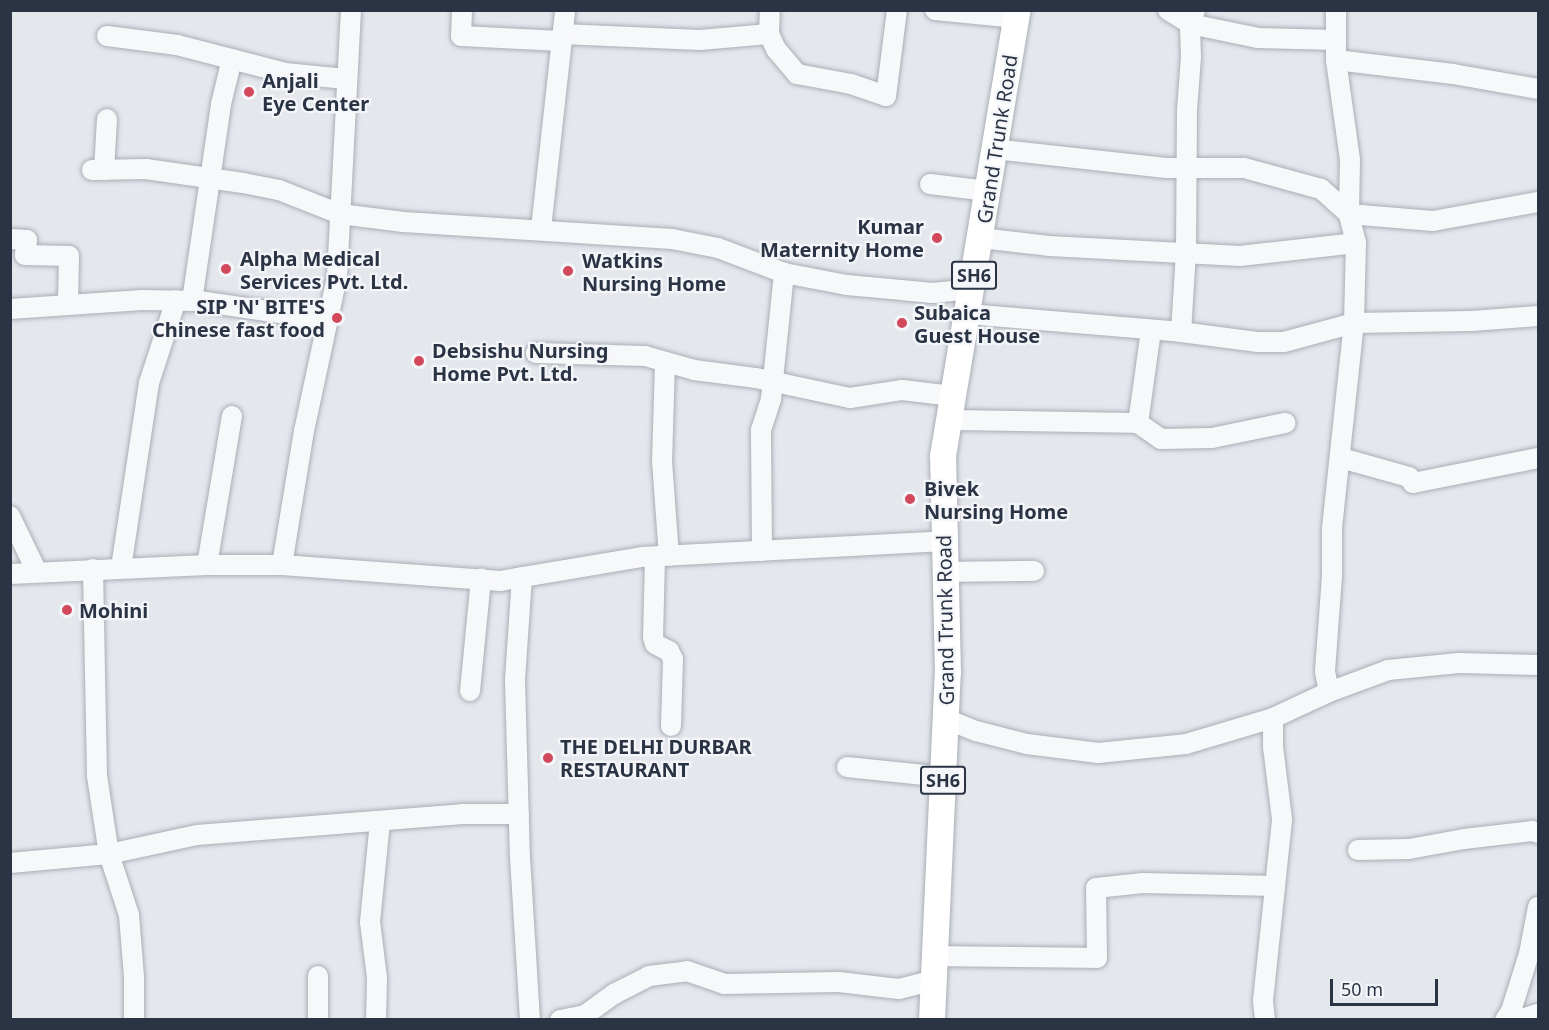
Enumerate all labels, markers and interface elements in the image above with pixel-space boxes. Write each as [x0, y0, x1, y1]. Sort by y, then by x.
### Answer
street label: Grand Trunk Road [972, 53, 1022, 225]
place label: Anjali Eye Center [262, 68, 369, 115]
marker: Anjali Eye Center [240, 83, 258, 101]
place label: Kumar Maternity Home [760, 214, 924, 261]
marker: Kumar Maternity Home [928, 229, 946, 247]
place label: Alpha Medical Services Pvt. Ltd. [240, 246, 408, 293]
place label: Watkins Nursing Home [582, 248, 726, 295]
marker: Alpha Medical Services Pvt. Ltd. [217, 260, 235, 278]
road number: SH6 [950, 260, 998, 290]
marker: Watkins Nursing Home [559, 262, 577, 280]
place label: SIP 'N' BITE'S Chinese fast food [152, 294, 325, 341]
place label: Subaica Guest House [914, 300, 1040, 347]
marker: SIP 'N' BITE'S Chinese fast food [330, 311, 344, 325]
marker: Subaica Guest House [895, 316, 909, 330]
place label: Debsishu Nursing Home Pvt. Ltd. [432, 338, 608, 385]
marker: Debsishu Nursing Home Pvt. Ltd. [410, 352, 428, 370]
place label: Bivek Nursing Home [924, 476, 1068, 523]
marker: Bivek Nursing Home [901, 490, 919, 508]
street label: Grand Trunk Road [932, 535, 958, 705]
place label: Mohini [79, 598, 148, 622]
marker: Mohini [60, 603, 74, 617]
place label: THE DELHI DURBAR RESTAURANT [560, 734, 752, 781]
marker: THE DELHI DURBAR RESTAURANT [541, 751, 555, 765]
road number: SH6 [919, 765, 967, 795]
scale bar [1333, 967, 1441, 1005]
text: 50 m [1341, 977, 1383, 1001]

